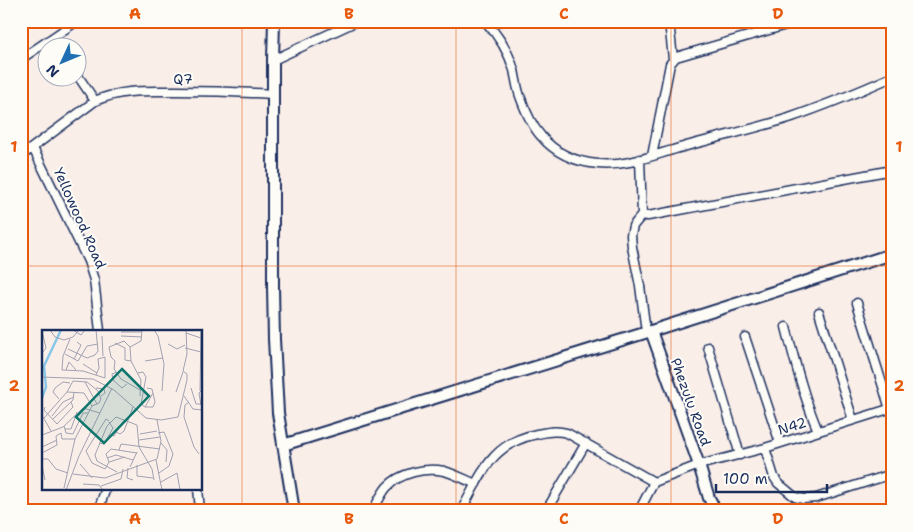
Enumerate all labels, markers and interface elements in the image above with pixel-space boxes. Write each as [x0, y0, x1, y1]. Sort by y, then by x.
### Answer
text: A [129, 3, 141, 24]
text: B [344, 3, 354, 24]
text: C [559, 3, 569, 24]
text: D [772, 3, 784, 24]
north arrow [38, 38, 88, 88]
text: N [42, 61, 63, 81]
street label: Q7 [173, 70, 193, 88]
text: 1 [10, 136, 18, 157]
text: 1 [895, 136, 903, 157]
street label: Yellowood Road [50, 164, 110, 272]
inset map [42, 330, 202, 490]
street label: Phezulu Road [667, 356, 715, 449]
text: 2 [8, 375, 20, 396]
text: 2 [893, 375, 905, 396]
street label: N42 [775, 413, 809, 439]
scale bar [716, 462, 827, 494]
text: 100 m [723, 469, 768, 489]
text: A [129, 508, 141, 529]
text: B [344, 508, 354, 529]
text: C [559, 508, 569, 529]
text: D [772, 508, 784, 529]

